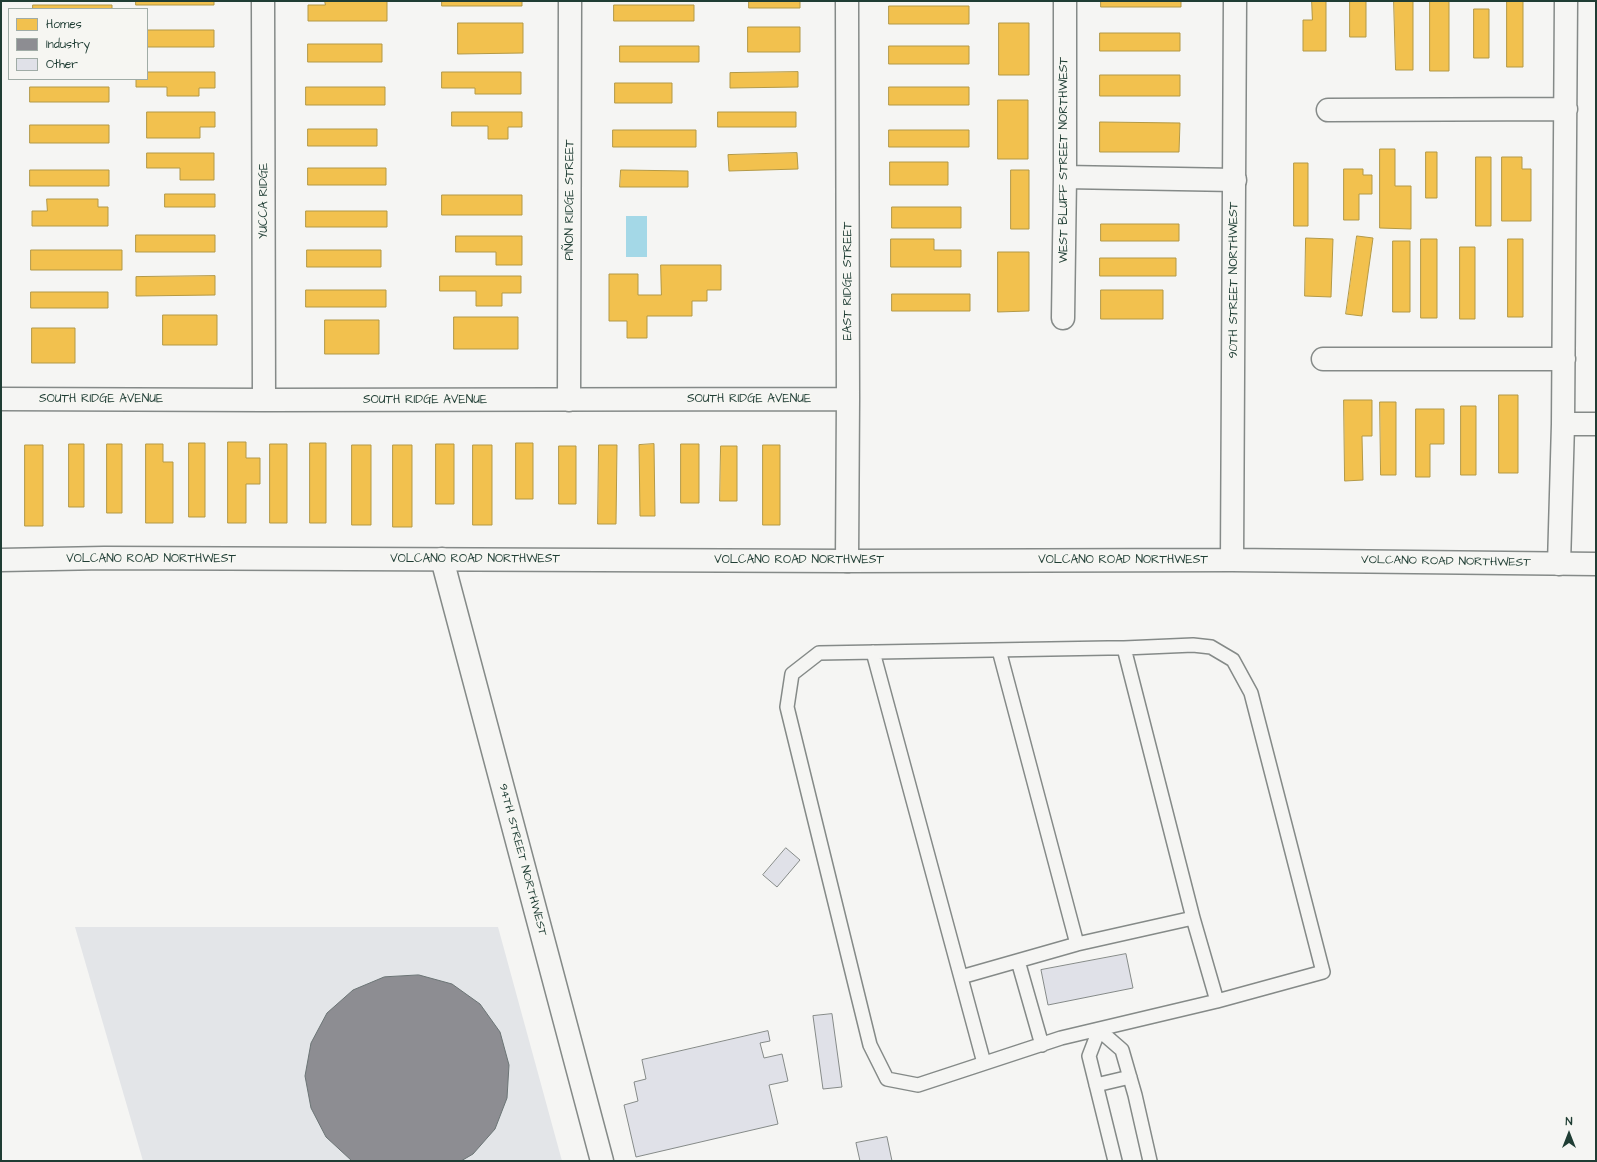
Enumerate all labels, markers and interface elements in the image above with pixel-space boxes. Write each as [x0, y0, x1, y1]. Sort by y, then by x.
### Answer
legend [8, 8, 148, 80]
text: Homes [46, 16, 82, 33]
text: Industry [46, 36, 90, 53]
text: Other [46, 56, 78, 73]
street label: WEST BLUFF STREET NORTHWEST [1057, 57, 1071, 263]
street label: PIÑON RIDGE STREET [563, 139, 577, 261]
street label: YUCCA RIDGE [257, 163, 271, 239]
street label: 90TH STREET NORTHWEST [1227, 202, 1241, 358]
street label: EAST RIDGE STREET [841, 222, 855, 340]
street label: SOUTH RIDGE AVENUE [39, 392, 163, 406]
street label: SOUTH RIDGE AVENUE [687, 392, 811, 406]
street label: SOUTH RIDGE AVENUE [363, 393, 487, 407]
street label: VOLCANO ROAD NORTHWEST [66, 552, 236, 566]
street label: VOLCANO ROAD NORTHWEST [390, 552, 560, 566]
street label: VOLCANO ROAD NORTHWEST [714, 553, 884, 567]
street label: VOLCANO ROAD NORTHWEST [1038, 553, 1208, 567]
street label: VOLCANO ROAD NORTHWEST [1361, 553, 1531, 571]
street label: 94TH STREET NORTHWEST [495, 782, 549, 938]
north arrow [1549, 1114, 1589, 1154]
text: N [1566, 1114, 1572, 1129]

